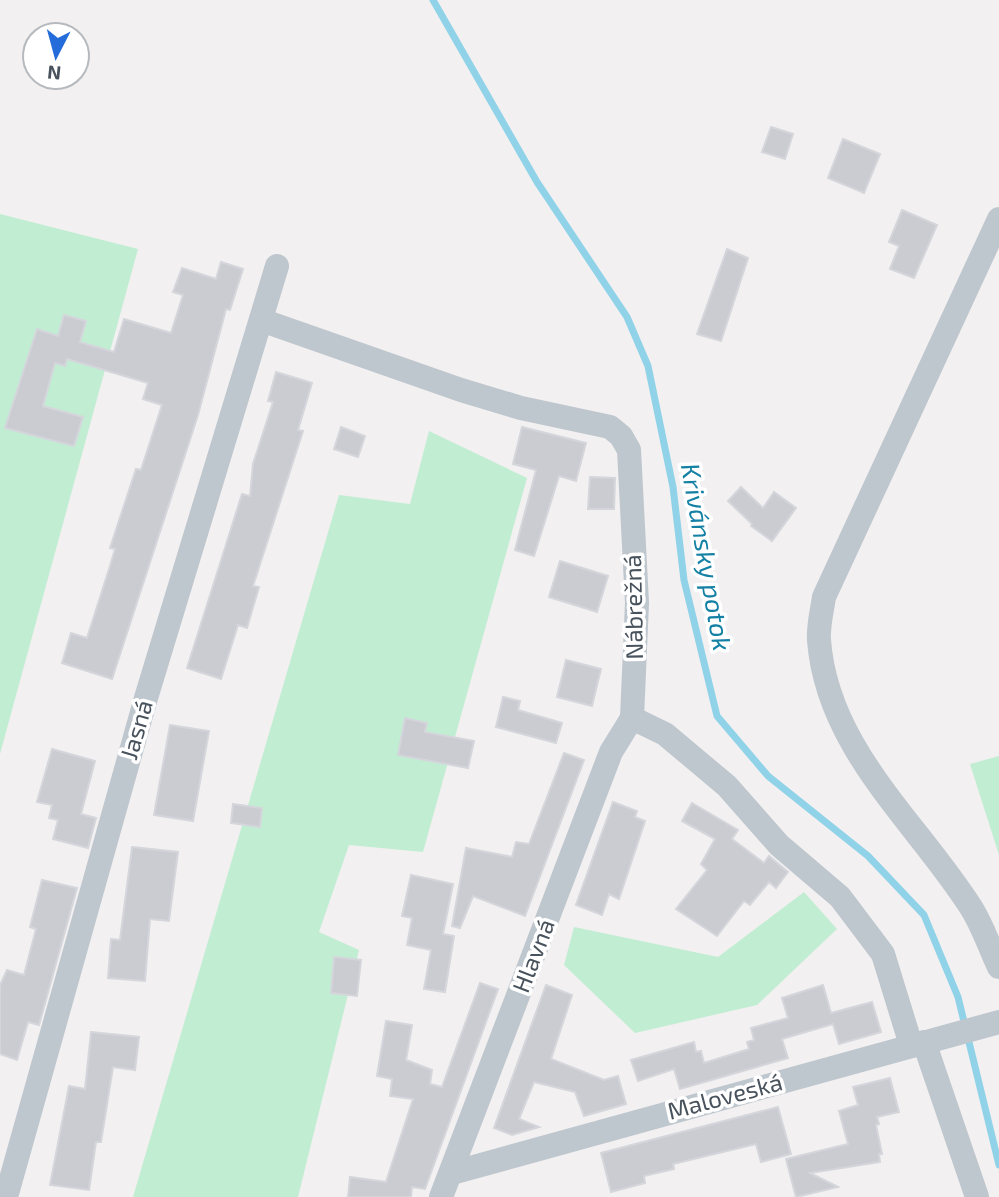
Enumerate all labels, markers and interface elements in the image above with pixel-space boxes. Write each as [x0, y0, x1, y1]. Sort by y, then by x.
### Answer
north arrow [21, 21, 91, 91]
text: N [46, 61, 62, 86]
water label: Krivánsky potok [675, 461, 739, 653]
street label: Nábrežná [617, 554, 648, 660]
street label: Jasná [113, 696, 158, 763]
street label: Hlavná [505, 915, 560, 996]
street label: Maloveská [664, 1066, 785, 1125]

